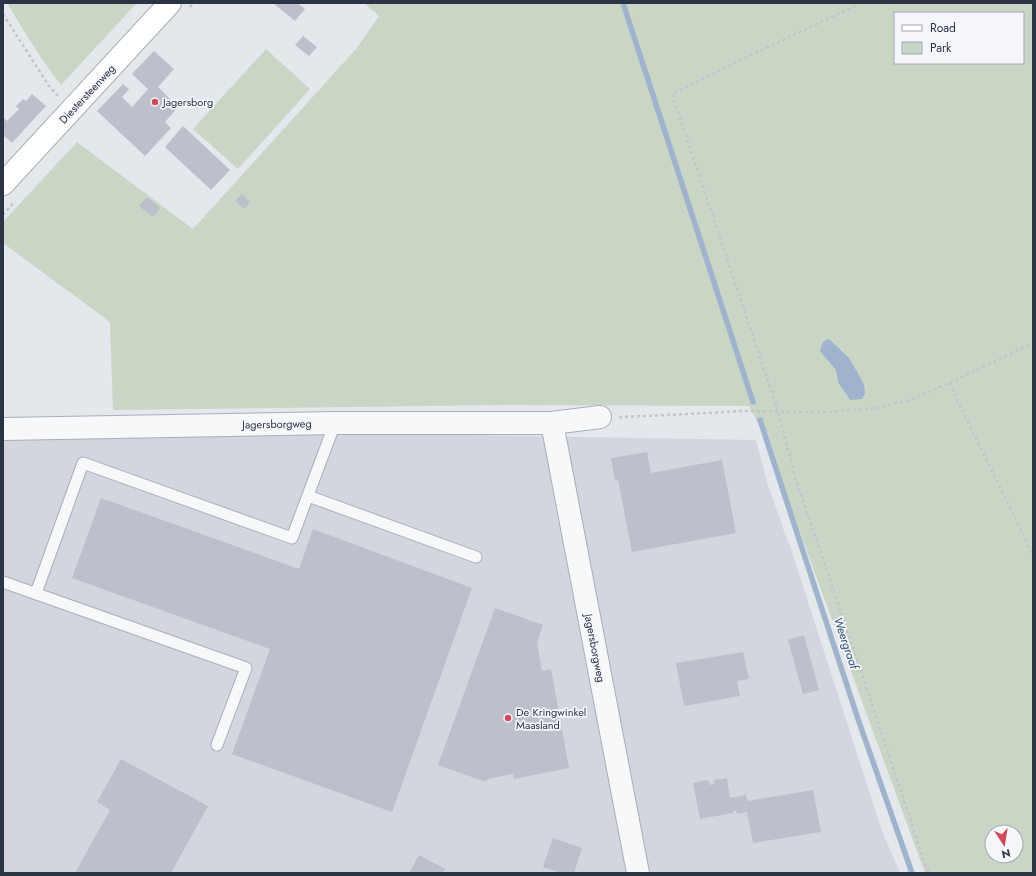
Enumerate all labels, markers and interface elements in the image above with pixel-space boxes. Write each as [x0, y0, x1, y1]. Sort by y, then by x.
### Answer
legend [894, 12, 1024, 64]
text: Road [930, 19, 956, 37]
text: Park [930, 39, 952, 57]
street label: Diestersteenweg [55, 61, 119, 127]
place label: Jagersborg [161, 94, 213, 110]
marker: Jagersborg [150, 97, 160, 107]
street label: Jagersborgweg [240, 415, 312, 433]
street label: Jagersborgweg [580, 610, 609, 684]
water label: Weergraaf [829, 615, 864, 673]
place label: De Kringwinkel Maasland [516, 704, 586, 733]
marker: De Kringwinkel Maasland [503, 713, 513, 723]
north arrow [984, 824, 1024, 864]
text: N [1000, 845, 1012, 863]

